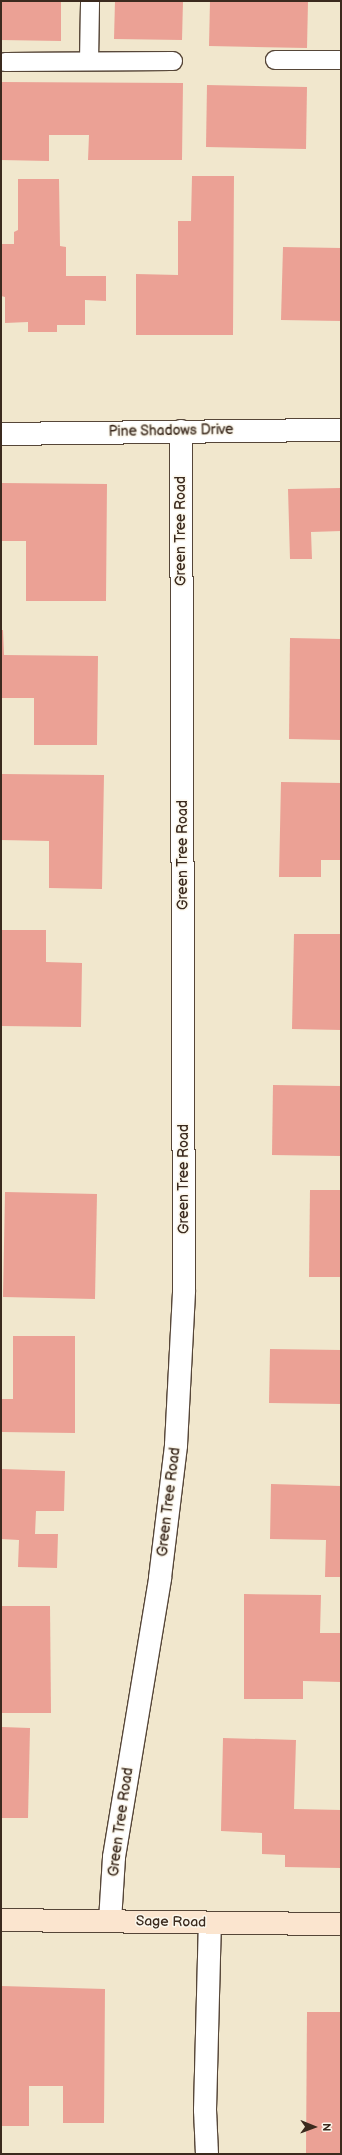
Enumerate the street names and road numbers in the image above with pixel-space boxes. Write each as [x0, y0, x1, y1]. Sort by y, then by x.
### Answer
street label: Pine Shadows Drive [108, 422, 234, 440]
street label: Green Tree Road [173, 476, 189, 586]
street label: Green Tree Road [175, 800, 191, 910]
street label: Green Tree Road [176, 1124, 192, 1234]
street label: Green Tree Road [154, 1446, 184, 1558]
street label: Green Tree Road [105, 1766, 137, 1878]
street label: Sage Road [136, 1913, 206, 1931]

